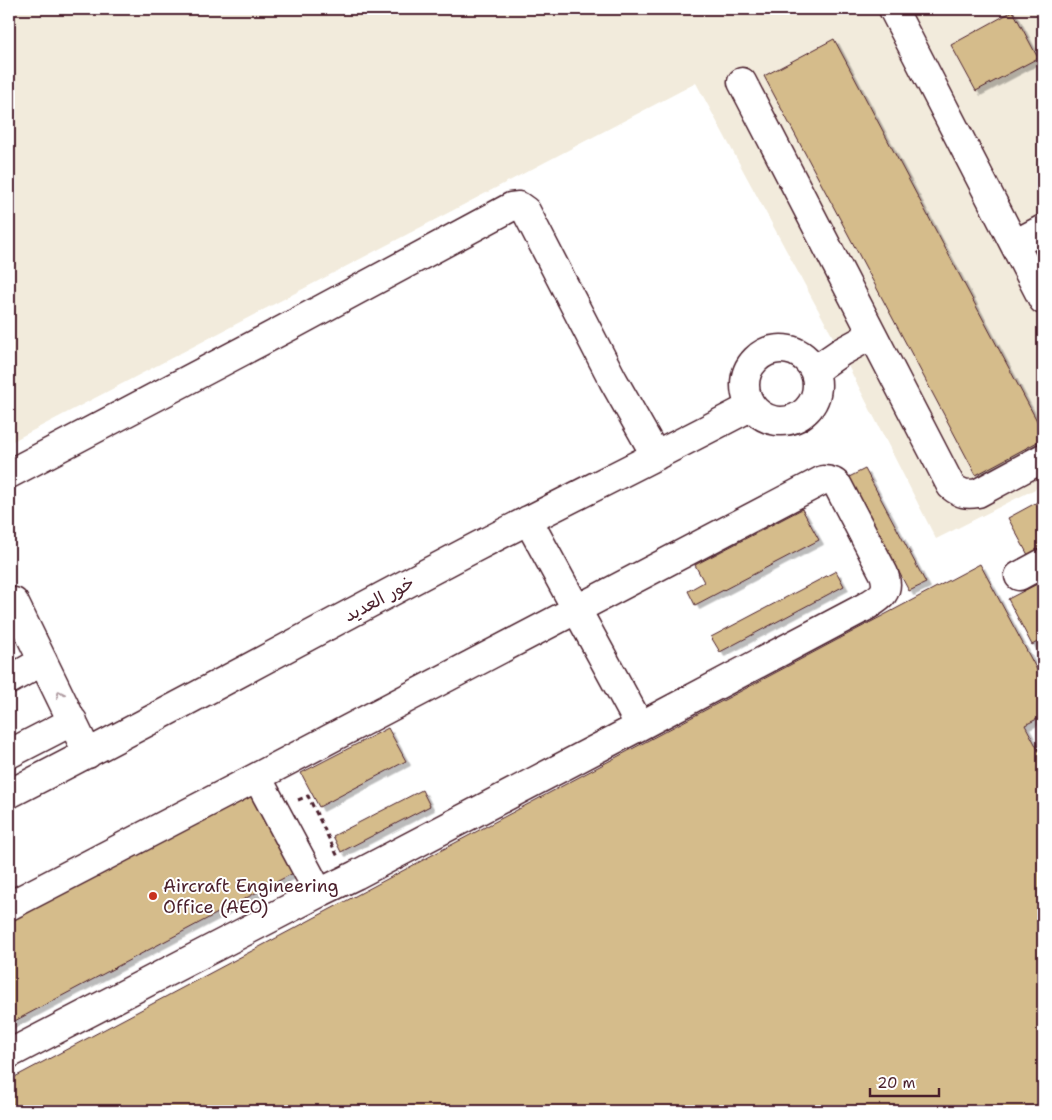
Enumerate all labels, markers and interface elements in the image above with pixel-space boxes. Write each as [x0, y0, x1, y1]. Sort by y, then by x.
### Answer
street label: خور العديد [340, 570, 418, 628]
one-way arrow [55, 690, 66, 699]
place label: Aircraft Engineering Office (AEO) [163, 874, 339, 919]
marker: Aircraft Engineering Office (AEO) [147, 890, 159, 902]
scale bar [870, 1065, 938, 1097]
text: 20 m [877, 1073, 916, 1093]

